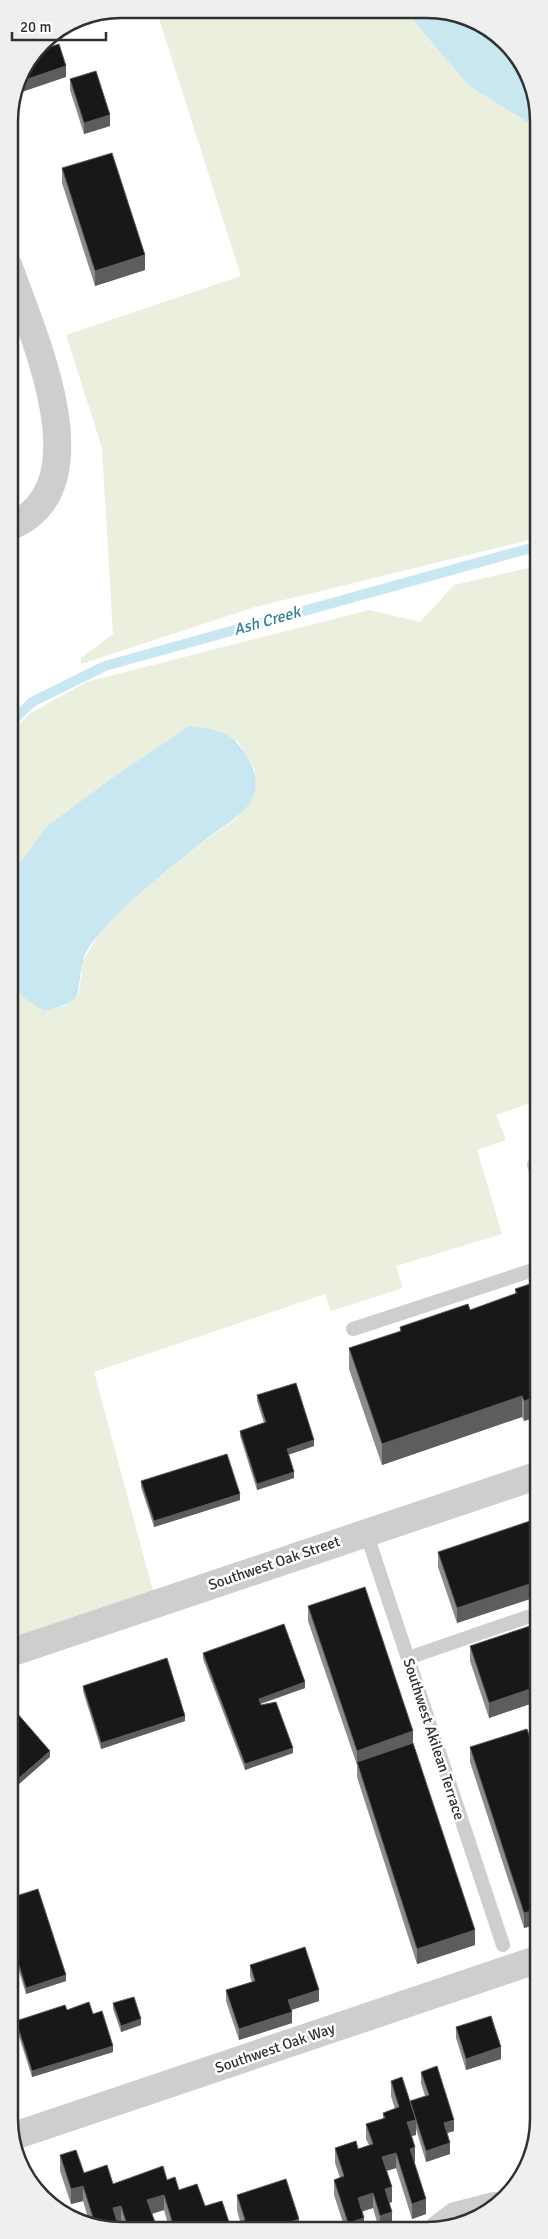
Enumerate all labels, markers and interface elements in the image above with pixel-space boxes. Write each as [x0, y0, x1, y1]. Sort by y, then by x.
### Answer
scale bar [12, 10, 106, 42]
text: 20 m [20, 18, 51, 36]
water label: Ash Creek [231, 601, 304, 640]
street label: Southwest Oak Street [206, 1532, 342, 1594]
street label: Southwest Akilean Terrace [399, 1656, 469, 1822]
street label: Southwest Oak Way [213, 2019, 337, 2077]

